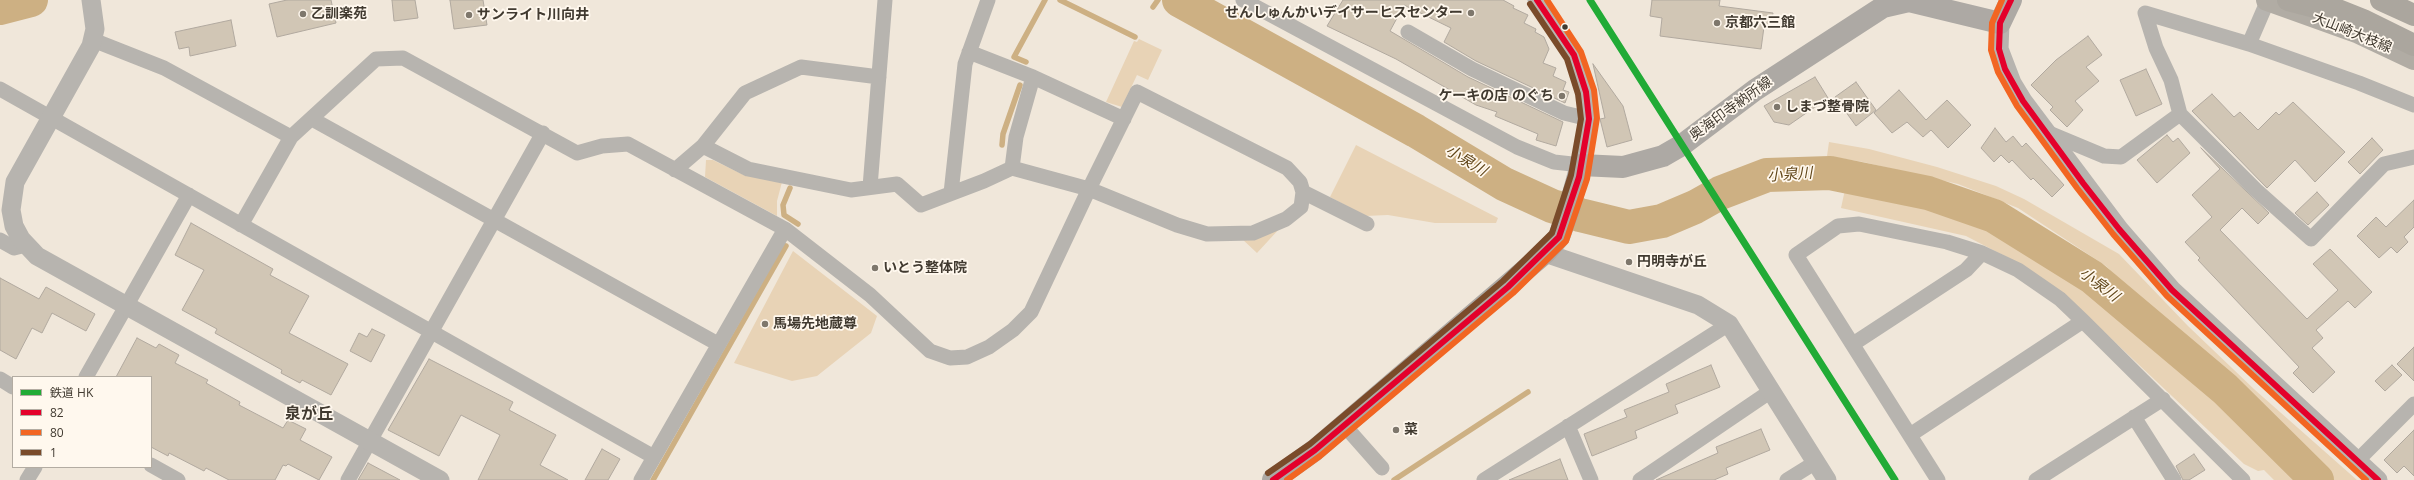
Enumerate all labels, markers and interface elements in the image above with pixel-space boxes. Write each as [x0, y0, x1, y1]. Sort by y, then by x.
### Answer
place label: せんしゅんかいデイサーヒスセンター [1225, 5, 1463, 21]
place label: 乙訓楽苑 [311, 6, 367, 22]
place label: サンライト川向井 [477, 7, 589, 23]
marker: せんしゅんかいデイサーヒスセンター [1466, 8, 1476, 18]
marker: 乙訓楽苑 [298, 9, 308, 19]
street label: 大山崎大枝線 [2310, 9, 2394, 57]
marker: サンライト川向井 [464, 10, 474, 20]
place label: 京都六三館 [1725, 15, 1795, 31]
marker: 京都六三館 [1712, 18, 1722, 28]
unlabelled marker [1560, 22, 1570, 32]
street label: 奥海印寺納所線 [1686, 73, 1776, 145]
place label: ケーキの店 のぐち [1438, 88, 1554, 104]
marker: ケーキの店 のぐち [1557, 91, 1567, 101]
place label: しまづ整骨院 [1785, 99, 1869, 115]
marker: しまづ整骨院 [1772, 102, 1782, 112]
water label: 小泉川 [1442, 142, 1490, 180]
water label: 小泉川 [1767, 164, 1813, 186]
place label: 円明寺が丘 [1637, 254, 1707, 270]
marker: 円明寺が丘 [1624, 257, 1634, 267]
place label: いとう整体院 [883, 260, 967, 276]
marker: いとう整体院 [870, 263, 880, 273]
water label: 小泉川 [2076, 264, 2122, 306]
place label: 馬場先地蔵尊 [773, 316, 857, 332]
marker: 馬場先地蔵尊 [760, 319, 770, 329]
legend [12, 376, 152, 468]
text: 鉄道 HK [50, 384, 93, 401]
text: 82 [50, 404, 64, 421]
district label: 泉が丘 [285, 404, 333, 424]
place label: 菜 [1404, 422, 1418, 438]
text: 80 [50, 424, 64, 441]
marker: 菜 [1391, 425, 1401, 435]
text: 1 [50, 444, 57, 461]

